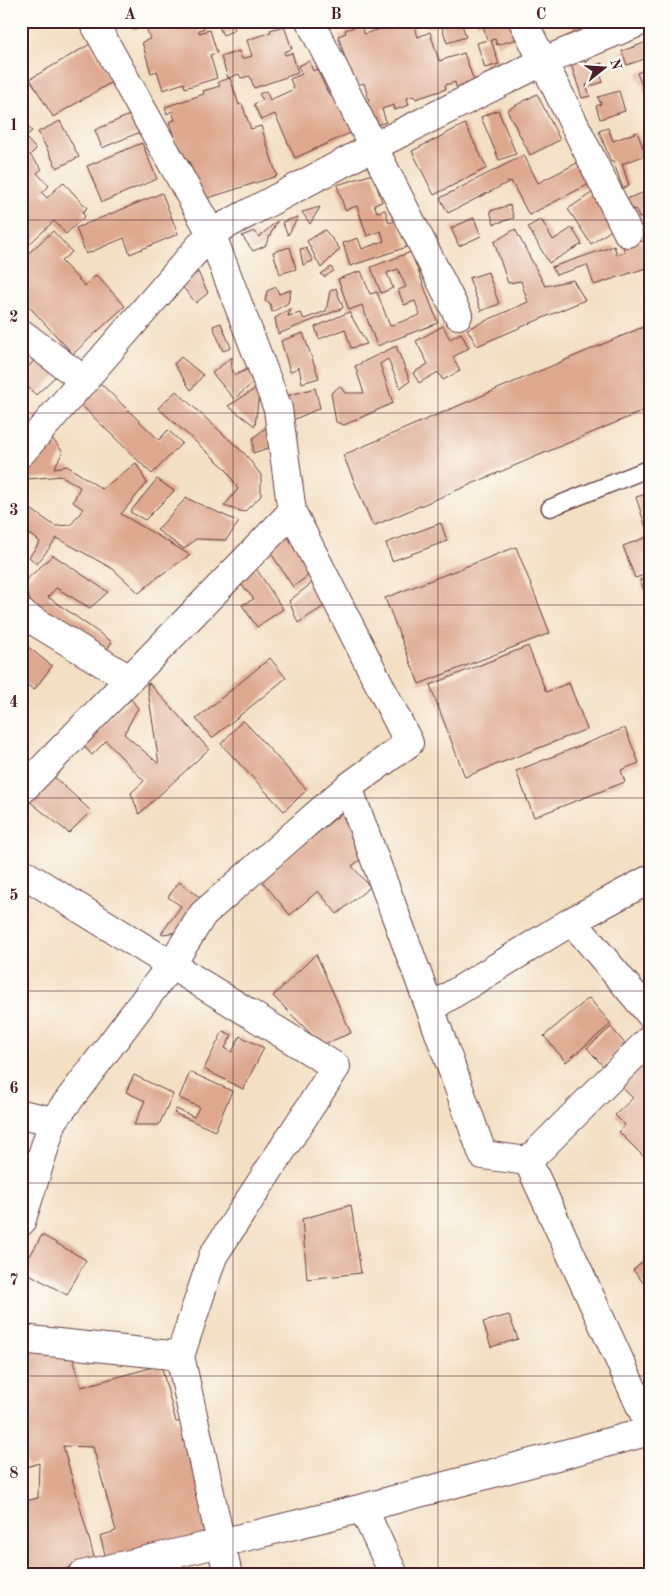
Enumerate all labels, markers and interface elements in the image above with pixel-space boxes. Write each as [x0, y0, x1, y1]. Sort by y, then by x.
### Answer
text: A [124, 7, 136, 23]
text: B [330, 7, 342, 23]
text: C [536, 7, 546, 23]
north arrow [578, 42, 628, 92]
text: N [607, 57, 624, 72]
text: 1 [9, 118, 19, 134]
text: 2 [9, 310, 19, 326]
text: 3 [9, 503, 19, 519]
text: 4 [9, 695, 19, 711]
text: 5 [9, 888, 19, 904]
text: 6 [9, 1081, 19, 1097]
text: 7 [9, 1273, 19, 1289]
text: 8 [9, 1466, 19, 1482]

